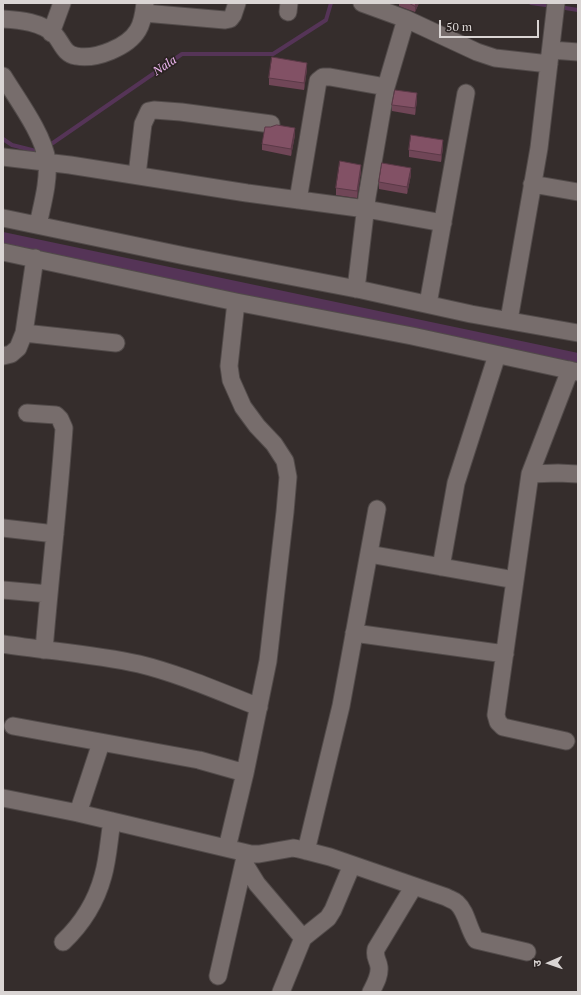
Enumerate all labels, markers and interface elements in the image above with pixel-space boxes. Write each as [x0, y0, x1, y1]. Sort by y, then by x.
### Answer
scale bar [441, 12, 541, 38]
text: 50 m [446, 19, 472, 34]
water label: Nala [151, 53, 179, 79]
north arrow [529, 943, 569, 983]
text: उ [530, 960, 544, 967]

